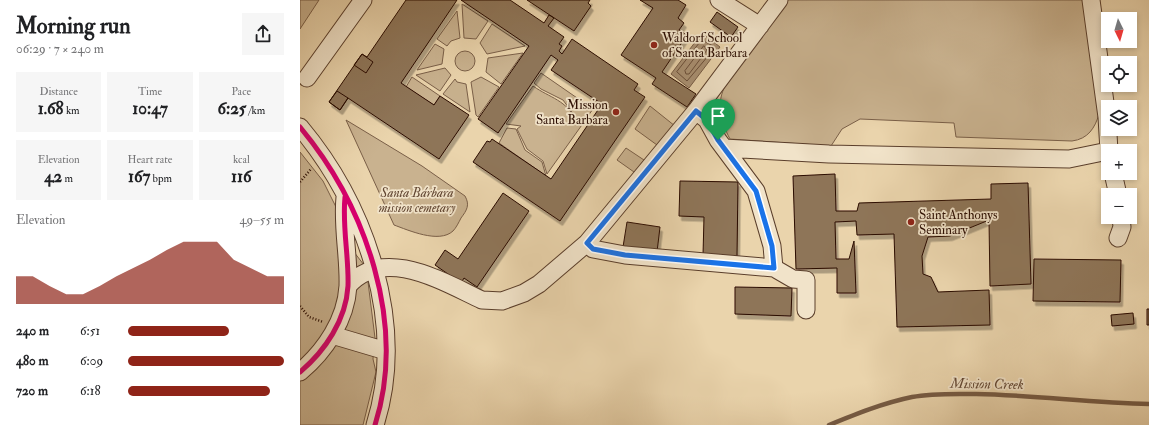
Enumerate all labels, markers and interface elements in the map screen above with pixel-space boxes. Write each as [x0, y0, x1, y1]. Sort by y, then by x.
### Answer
text: Morning run [16, 12, 131, 40]
north arrow [1101, 12, 1137, 48]
map controls [1101, 12, 1137, 224]
button: share [242, 13, 284, 55]
place label: Waldorf School of Santa Barbara [661, 30, 748, 61]
marker: Waldorf School of Santa Barbara [649, 40, 659, 50]
text: 06:29 · 7 × 240 m [16, 41, 104, 57]
button: locate [1101, 56, 1137, 92]
text: Distance [39, 85, 78, 98]
text: Time [138, 85, 162, 98]
text: Pace [231, 85, 251, 98]
place label: Mission Santa Barbara [536, 97, 609, 128]
text: 1.68 [38, 98, 64, 119]
text: 10:47 [132, 98, 168, 119]
text: 6:25 [217, 98, 246, 119]
pin [701, 99, 735, 140]
button: layers [1101, 100, 1137, 136]
text: km [64, 104, 80, 117]
text: /km [246, 104, 265, 117]
icon: arrive [707, 105, 729, 127]
marker: Mission Santa Barbara [611, 107, 621, 117]
button: + [1101, 144, 1137, 180]
text: Elevation [38, 153, 80, 166]
text: Heart rate [128, 153, 172, 166]
text: kcal [233, 153, 250, 166]
text: 42 [44, 166, 62, 187]
text: 167 [128, 166, 150, 187]
text: 116 [231, 166, 252, 187]
text: m [62, 172, 73, 185]
text: bpm [150, 172, 172, 185]
park label: Santa Bárbara mission cemetary [379, 185, 456, 216]
button: − [1101, 188, 1137, 224]
place label: Saint Anthonys Seminary [919, 207, 998, 239]
text: Elevation [16, 212, 66, 228]
text: 49–55 m [240, 212, 284, 228]
marker: Saint Anthonys Seminary [906, 217, 916, 227]
text: 240 m [16, 323, 49, 339]
text: 6:51 [80, 323, 100, 339]
text: 480 m [16, 353, 49, 369]
text: 6:09 [80, 353, 103, 369]
water label: Mission Creek [949, 375, 1024, 393]
text: 720 m [16, 383, 48, 399]
text: 6:18 [80, 383, 101, 399]

